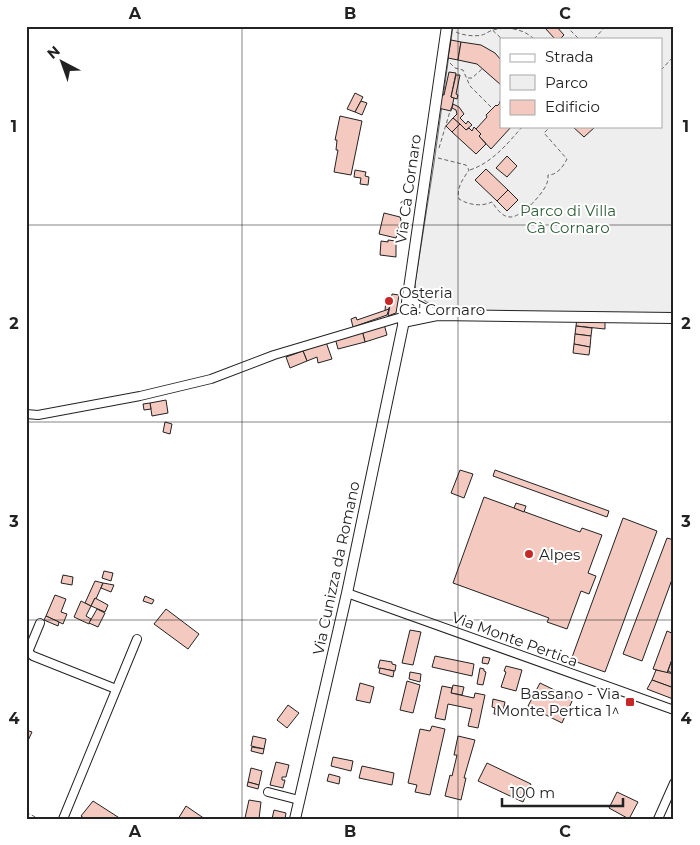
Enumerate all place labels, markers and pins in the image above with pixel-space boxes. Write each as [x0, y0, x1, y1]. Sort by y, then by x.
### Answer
place label: Osteria Cà' Cornaro [399, 283, 485, 319]
marker: Osteria Cà' Cornaro [383, 295, 395, 307]
place label: Alpes [539, 545, 580, 564]
marker: Alpes [523, 548, 535, 560]
place label: Bassano - Via Monte Pertica 1^ [496, 684, 620, 720]
marker: Bassano - Via Monte Pertica 1^ [624, 696, 636, 708]

